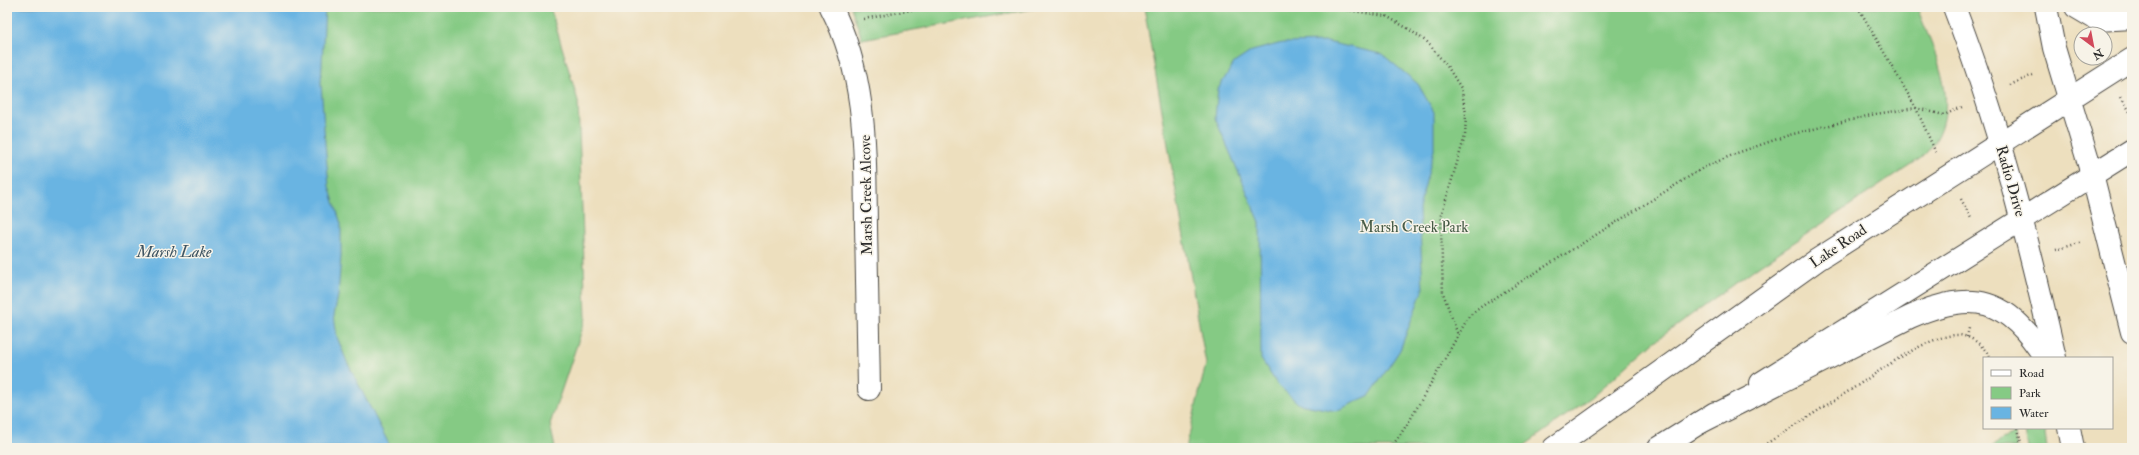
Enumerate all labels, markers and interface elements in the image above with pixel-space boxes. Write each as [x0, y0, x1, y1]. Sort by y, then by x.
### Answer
north arrow [2073, 26, 2113, 66]
text: N [2089, 45, 2107, 63]
street label: Marsh Creek Alcove [856, 135, 877, 255]
street label: Radio Drive [1991, 143, 2030, 219]
park label: Marsh Creek Park [1360, 218, 1468, 237]
street label: Lake Road [1806, 220, 1871, 272]
water label: Marsh Lake [136, 242, 212, 262]
legend [1983, 357, 2113, 429]
text: Road [2019, 366, 2044, 381]
text: Park [2019, 386, 2041, 401]
text: Water [2018, 406, 2049, 421]

